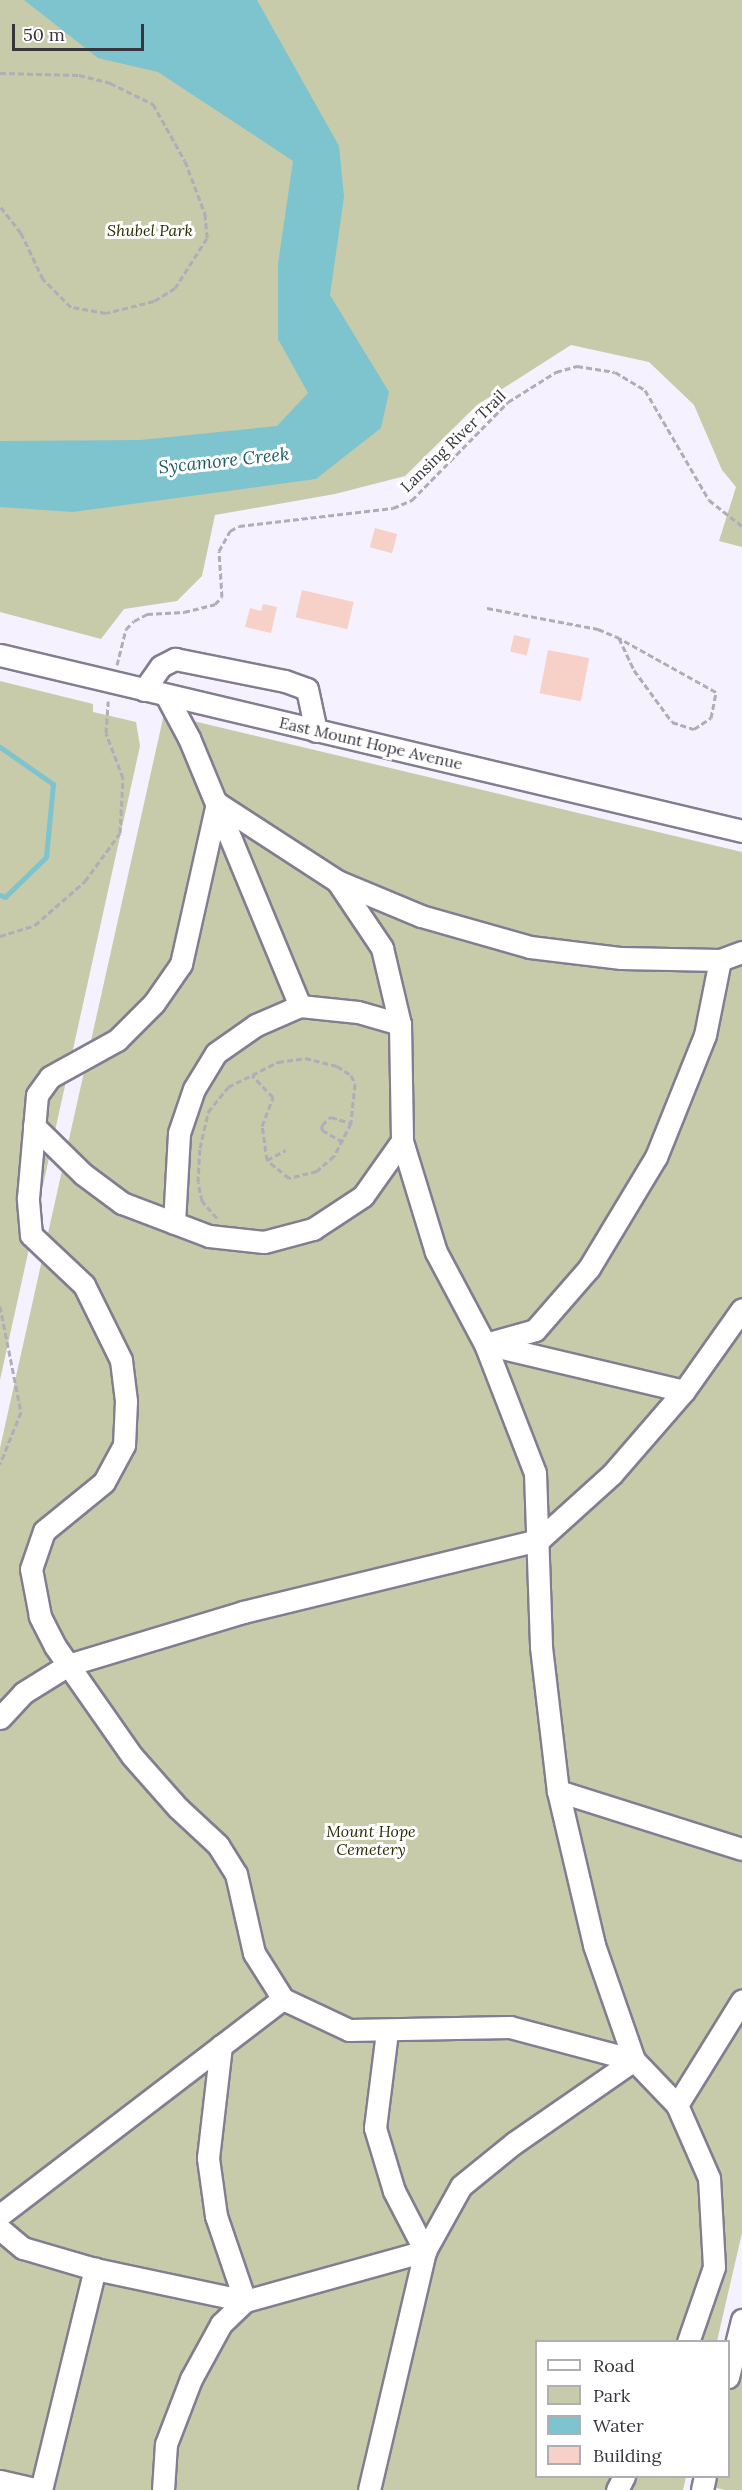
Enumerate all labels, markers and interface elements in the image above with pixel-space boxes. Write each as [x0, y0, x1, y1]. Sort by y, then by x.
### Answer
scale bar [15, 12, 147, 50]
text: 50 m [23, 23, 65, 46]
park label: Shubel Park [107, 220, 193, 240]
street label: Lansing River Trail [397, 386, 509, 496]
water label: Sycamore Creek [158, 443, 290, 479]
street label: East Mount Hope Avenue [277, 713, 465, 773]
park label: Mount Hope Cemetery [326, 1821, 416, 1859]
legend [535, 2340, 730, 2478]
text: Road [593, 2354, 635, 2377]
text: Park [593, 2384, 630, 2407]
text: Water [593, 2414, 644, 2437]
text: Building [593, 2444, 661, 2467]

